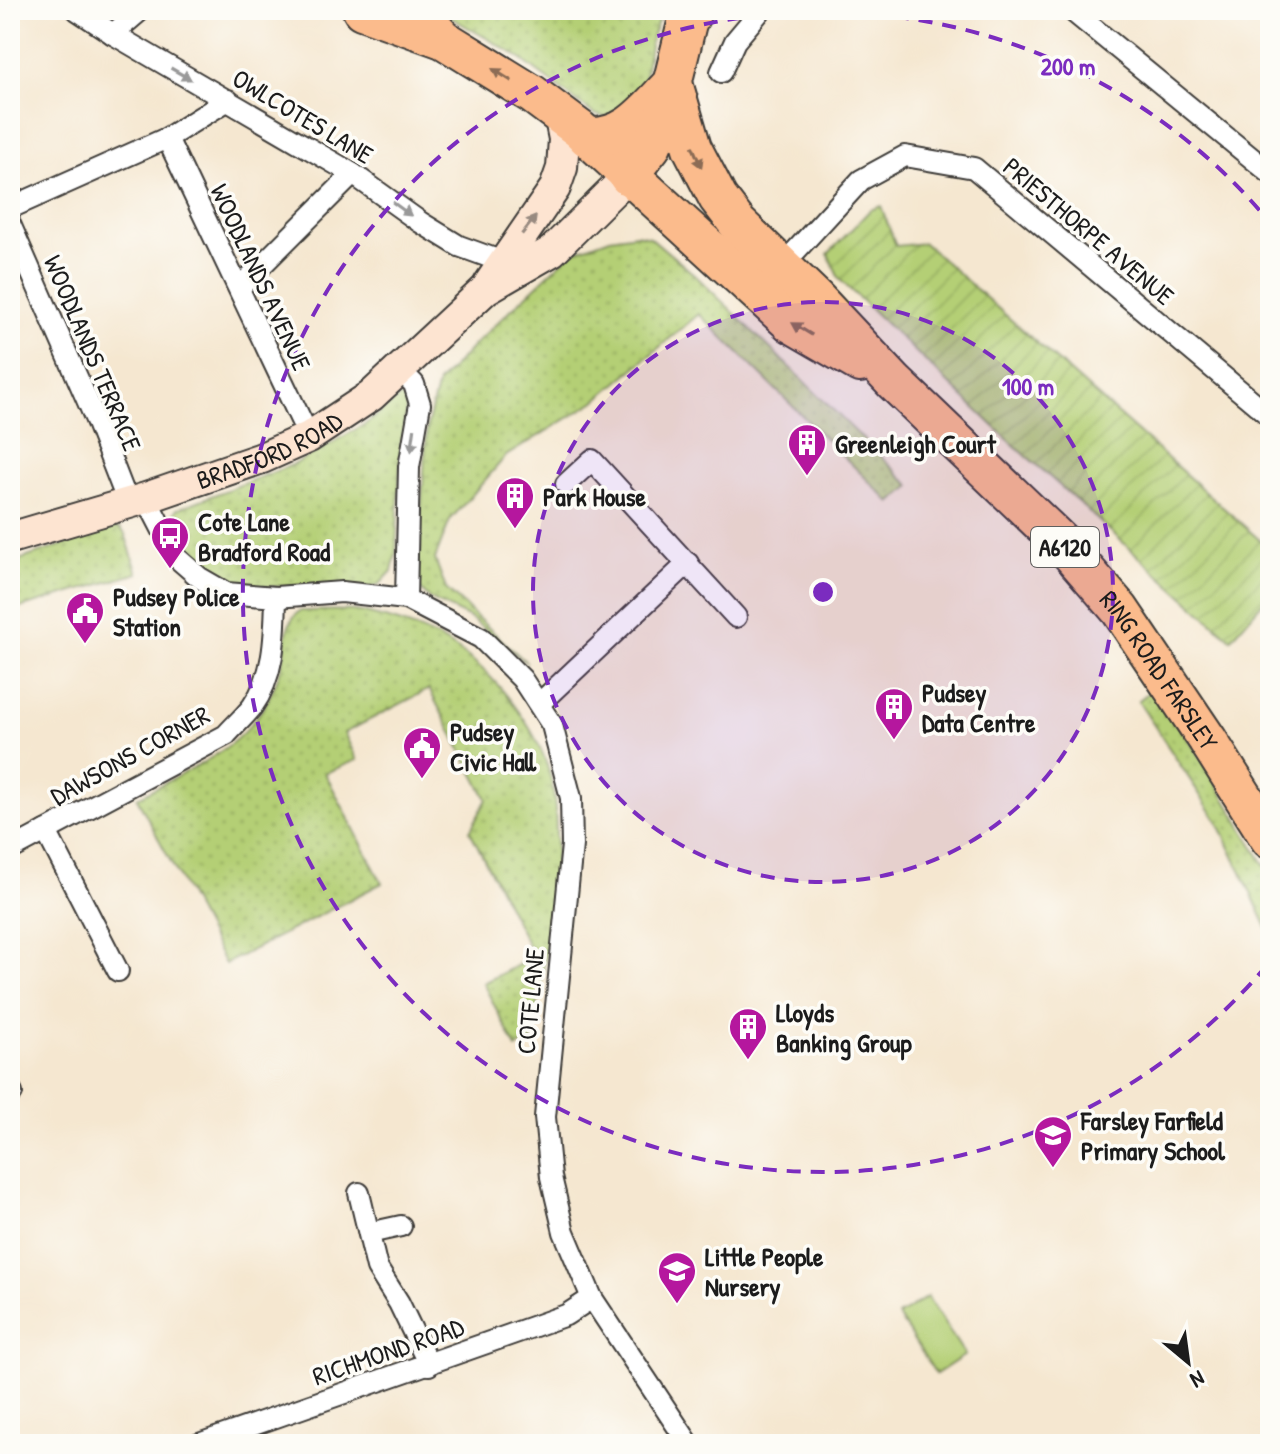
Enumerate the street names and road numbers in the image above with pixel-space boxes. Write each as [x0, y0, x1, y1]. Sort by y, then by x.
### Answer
street label: OWLCOTES LANE [226, 60, 380, 172]
street label: PRIESTHORPE AVENUE [996, 149, 1182, 313]
street label: WOODLANDS AVENUE [202, 178, 320, 376]
street label: WOODLANDS TERRACE [36, 250, 150, 457]
street label: BRADFORD ROAD [192, 402, 349, 497]
road number: A6120 [1031, 527, 1099, 567]
street label: RING ROAD FARSLEY [1093, 582, 1227, 757]
street label: DAWSONS CORNER [44, 697, 216, 813]
street label: COTE LANE [508, 946, 552, 1055]
street label: RICHMOND ROAD [308, 1309, 469, 1393]

